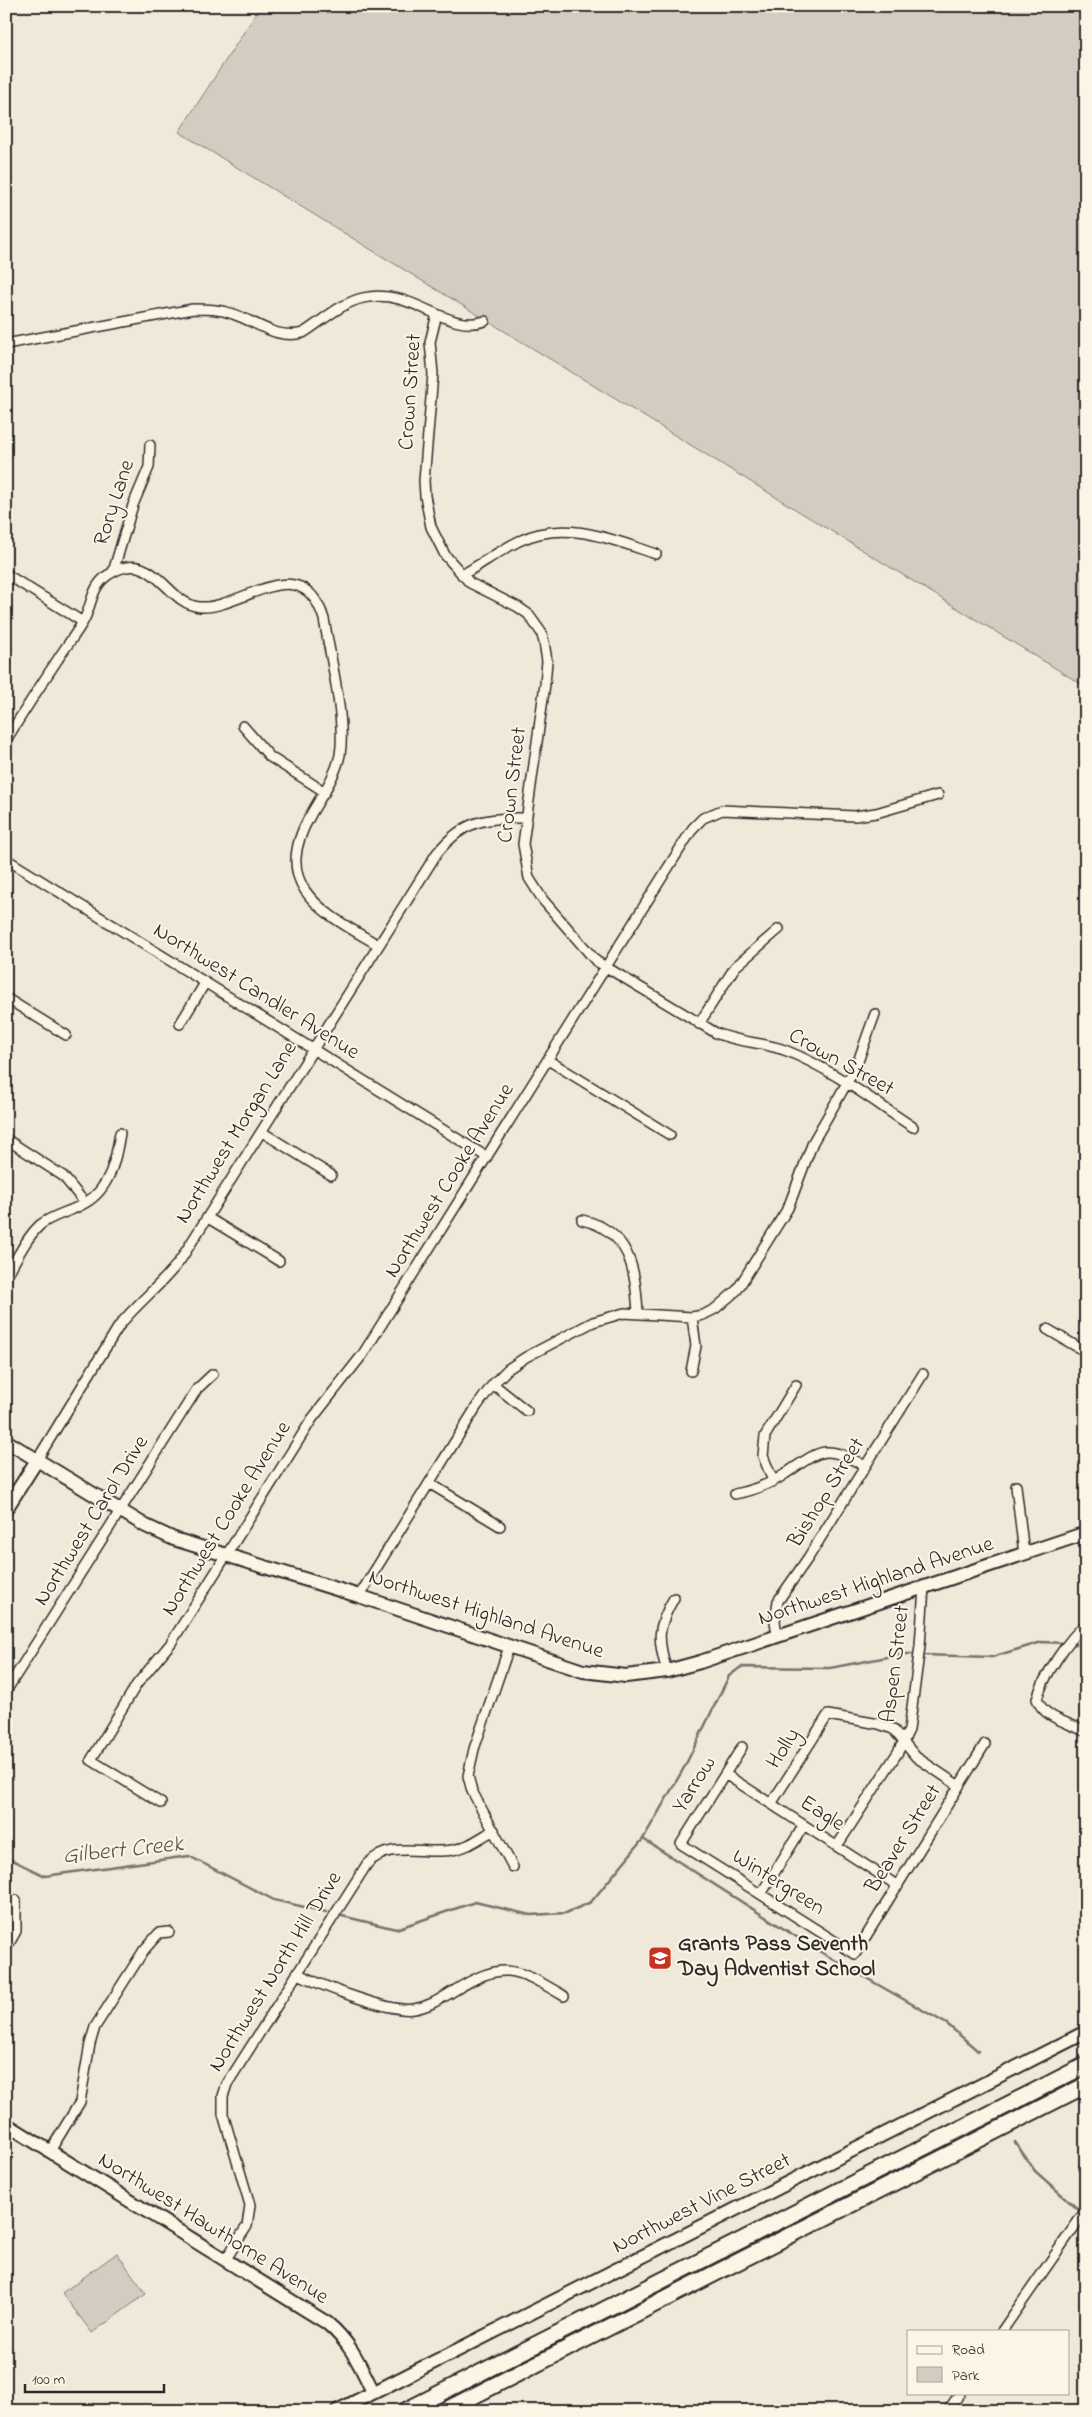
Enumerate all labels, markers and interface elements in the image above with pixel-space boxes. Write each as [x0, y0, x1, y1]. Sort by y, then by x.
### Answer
street label: Crown Street [391, 332, 431, 451]
street label: Rory Lane [86, 456, 145, 551]
street label: Crown Street [490, 725, 536, 845]
street label: Northwest Candler Avenue [147, 915, 366, 1069]
street label: Crown Street [782, 1021, 900, 1106]
street label: Northwest Morgan Lane [168, 1035, 307, 1231]
street label: Northwest Cooke Avenue [377, 1077, 523, 1285]
street label: Northwest Cooke Avenue [154, 1415, 300, 1623]
street label: Northwest Carol Drive [26, 1429, 158, 1613]
street label: Bishop Street [780, 1431, 874, 1555]
street label: Northwest Highland Avenue [754, 1529, 998, 1636]
street label: Northwest Highland Avenue [364, 1562, 608, 1669]
street label: Aspen Street [873, 1603, 919, 1725]
street label: Holly [759, 1722, 810, 1776]
street label: Yarrow [665, 1750, 725, 1820]
street label: Beaver Street [857, 1778, 951, 1901]
street label: Eagle [793, 1788, 851, 1841]
water label: Gilbert Creek [61, 1827, 186, 1875]
street label: Wintergreen [725, 1842, 831, 1925]
street label: Northwest North Hill Drive [201, 1865, 351, 2079]
place label: Grants Pass Seventh Day Adventist School [677, 1929, 876, 1987]
school or university icon: Grants Pass Seventh Day Adventist School [647, 1945, 673, 1971]
street label: Northwest Hawthorne Avenue [92, 2145, 335, 2313]
street label: Northwest Vine Street [607, 2145, 797, 2263]
legend [907, 2330, 1070, 2394]
text: Road [952, 2339, 985, 2361]
scale bar [25, 2362, 164, 2394]
text: Park [952, 2365, 980, 2387]
text: 100 m [32, 2369, 65, 2391]

